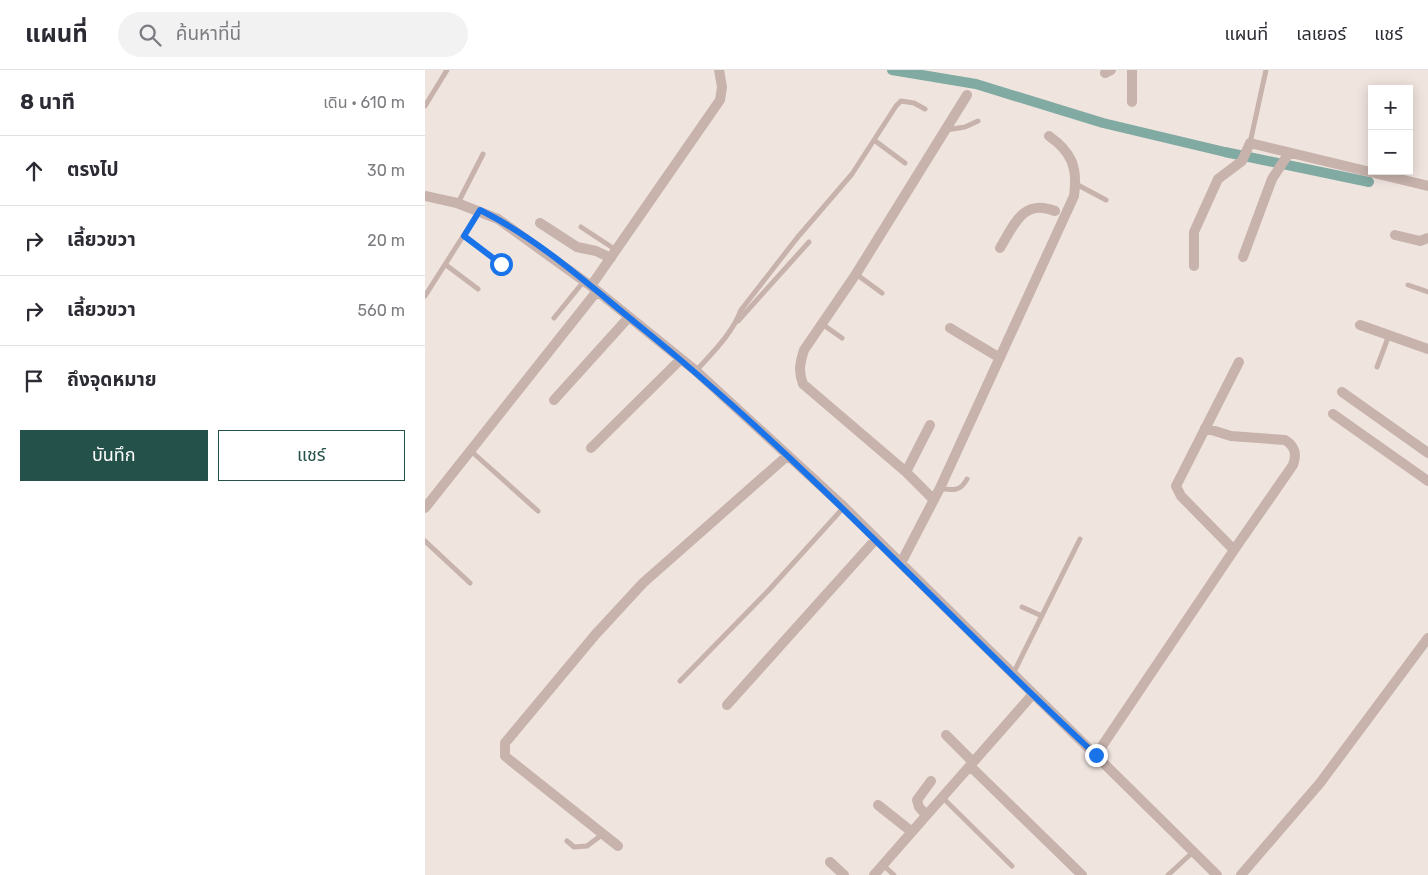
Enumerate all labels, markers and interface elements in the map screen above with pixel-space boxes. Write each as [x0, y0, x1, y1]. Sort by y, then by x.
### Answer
search box [118, 12, 468, 57]
text: แผนที่ [25, 20, 88, 48]
icon: search [136, 21, 164, 49]
text: ค้นหาที่นี่ [176, 22, 241, 45]
text: แผนที่ [1224, 23, 1268, 45]
text: เลเยอร์ [1296, 23, 1346, 45]
text: แชร์ [1374, 23, 1403, 45]
map controls [1368, 85, 1413, 175]
button: + [1368, 85, 1413, 130]
text: 8 นาที [20, 89, 75, 114]
text: เดิน · 610 m [323, 93, 405, 112]
button: − [1368, 130, 1413, 175]
icon: ahead [20, 157, 48, 185]
text: ตรงไป [67, 158, 119, 181]
text: 30 m [367, 161, 405, 180]
icon: right [20, 227, 48, 255]
text: เลี้ยวขวา [67, 228, 136, 251]
text: 20 m [367, 231, 405, 250]
route start [490, 253, 513, 276]
icon: right [20, 297, 48, 325]
text: เลี้ยวขวา [67, 298, 136, 321]
text: 560 m [358, 301, 405, 320]
icon: arrive [20, 367, 48, 395]
text: ถึงจุดหมาย [67, 368, 157, 391]
button: บันทึก [20, 430, 208, 481]
button: แชร์ [218, 430, 405, 481]
route end [1085, 744, 1108, 767]

